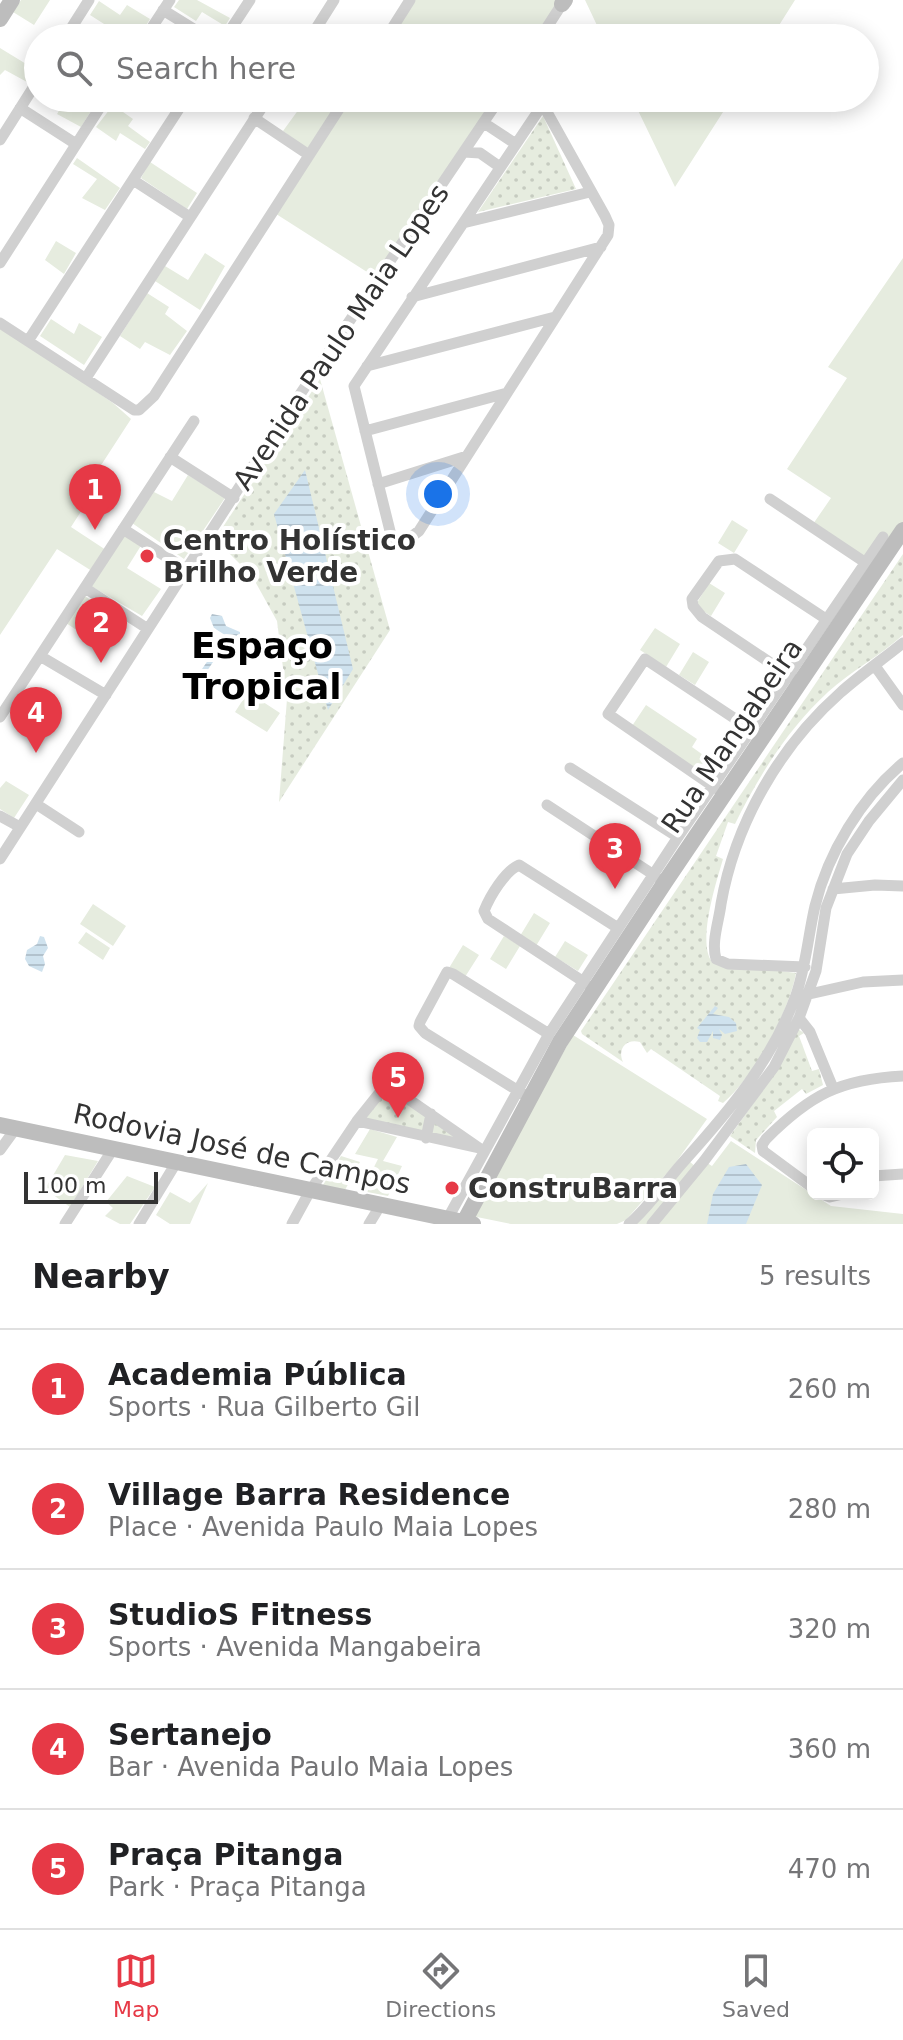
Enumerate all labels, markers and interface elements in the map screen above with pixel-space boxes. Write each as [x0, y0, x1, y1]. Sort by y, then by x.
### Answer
search box [24, 24, 879, 112]
icon: search [52, 46, 96, 90]
text: Search here [116, 51, 296, 86]
street label: Avenida Paulo Maia Lopes [226, 178, 456, 496]
pin: 1 [69, 464, 121, 530]
your location [418, 474, 458, 514]
place label: Centro Holístico Brilho Verde [163, 524, 416, 589]
marker: Centro Holístico Brilho Verde [138, 547, 156, 565]
pin: 2 [75, 597, 127, 663]
district label: Espaço Tropical [182, 625, 342, 707]
street label: Rua Mangabeira [655, 632, 809, 840]
pin: 4 [10, 687, 62, 753]
pin: 3 [589, 823, 641, 889]
pin: 5 [372, 1052, 424, 1118]
street label: Rodovia José de Campos [70, 1097, 414, 1201]
map controls [807, 1128, 879, 1200]
button: locate [807, 1128, 879, 1200]
scale bar [24, 1168, 158, 1204]
place label: ConstruBarra [468, 1172, 678, 1205]
text: 100 m [36, 1173, 106, 1198]
marker: ConstruBarra [443, 1179, 461, 1197]
text: Nearby [32, 1256, 170, 1296]
text: 5 results [759, 1261, 871, 1291]
text: Academia Pública [108, 1357, 407, 1392]
text: 1 [49, 1374, 67, 1404]
text: 260 m [788, 1374, 871, 1404]
text: Sports · Rua Gilberto Gil [108, 1392, 420, 1422]
text: Village Barra Residence [108, 1477, 510, 1512]
text: 2 [49, 1494, 67, 1524]
text: 280 m [788, 1494, 871, 1524]
text: Place · Avenida Paulo Maia Lopes [108, 1512, 538, 1542]
text: StudioS Fitness [108, 1597, 372, 1632]
text: 3 [49, 1614, 67, 1644]
text: 320 m [788, 1614, 871, 1644]
text: Sports · Avenida Mangabeira [108, 1632, 482, 1662]
text: Sertanejo [108, 1717, 272, 1752]
text: 4 [49, 1734, 67, 1764]
text: 360 m [788, 1734, 871, 1764]
text: Bar · Avenida Paulo Maia Lopes [108, 1752, 513, 1782]
text: Praça Pitanga [108, 1837, 343, 1872]
text: 5 [49, 1854, 67, 1884]
text: 470 m [788, 1854, 871, 1884]
text: Park · Praça Pitanga [108, 1872, 367, 1902]
tab: Map [113, 1949, 159, 2022]
tab: Directions [385, 1949, 496, 2022]
tab: Saved [722, 1949, 790, 2022]

